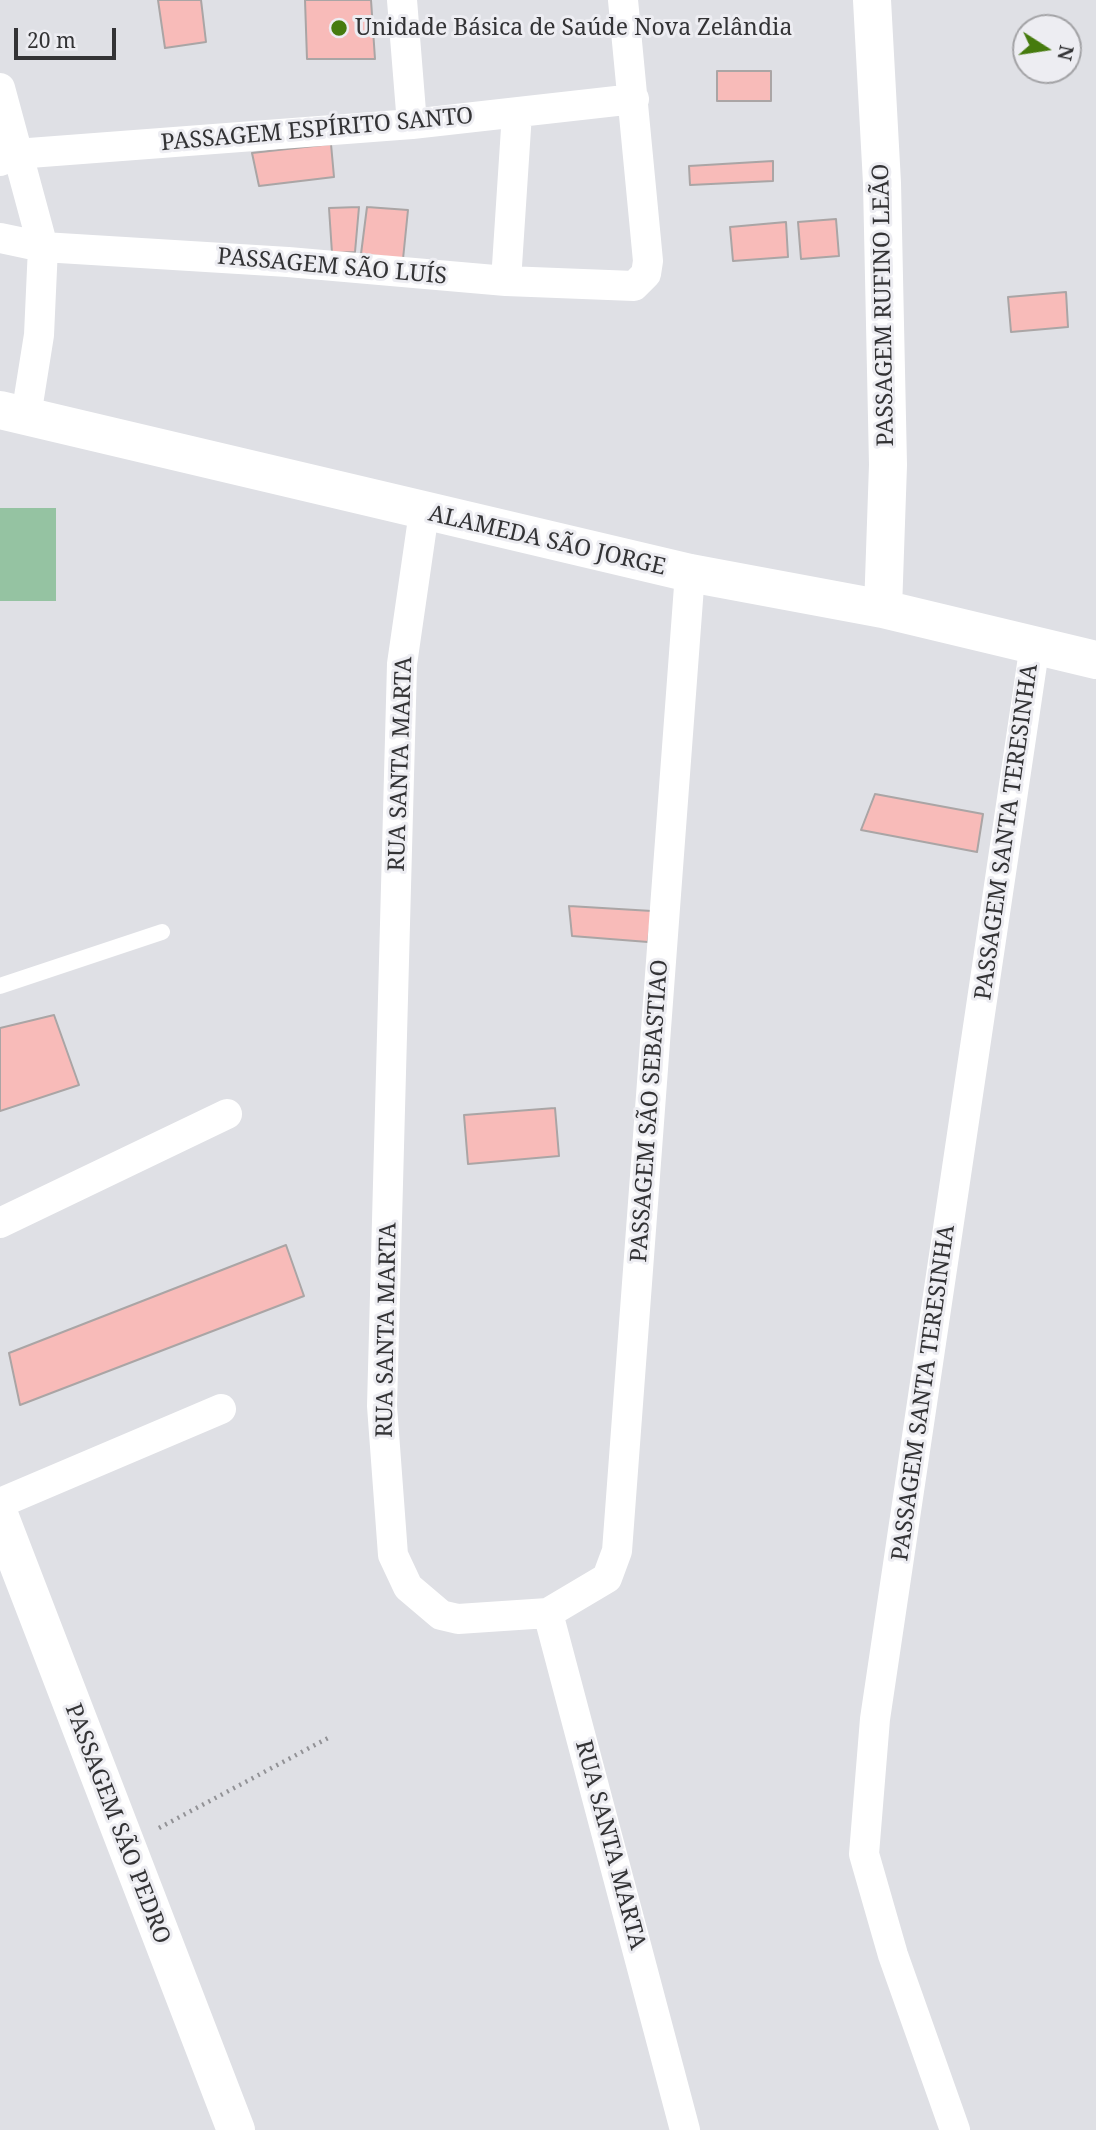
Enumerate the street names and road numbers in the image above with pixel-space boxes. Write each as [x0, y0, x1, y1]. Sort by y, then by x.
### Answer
street label: PASSAGEM ESPÍRITO SANTO [160, 103, 474, 157]
street label: PASSAGEM RUFINO LEÃO [868, 163, 900, 447]
street label: PASSAGEM SÃO LUÍS [216, 243, 448, 291]
street label: ALAMEDA SÃO JORGE [426, 500, 668, 582]
street label: RUA SANTA MARTA [383, 656, 419, 872]
street label: PASSAGEM SANTA TERESINHA [970, 662, 1044, 1002]
street label: PASSAGEM SÃO SEBASTIAO [626, 959, 674, 1263]
street label: RUA SANTA MARTA [371, 1222, 403, 1438]
street label: PASSAGEM SANTA TERESINHA [887, 1223, 961, 1563]
street label: PASSAGEM SÃO PEDRO [58, 1700, 176, 1948]
street label: RUA SANTA MARTA [569, 1738, 651, 1952]

